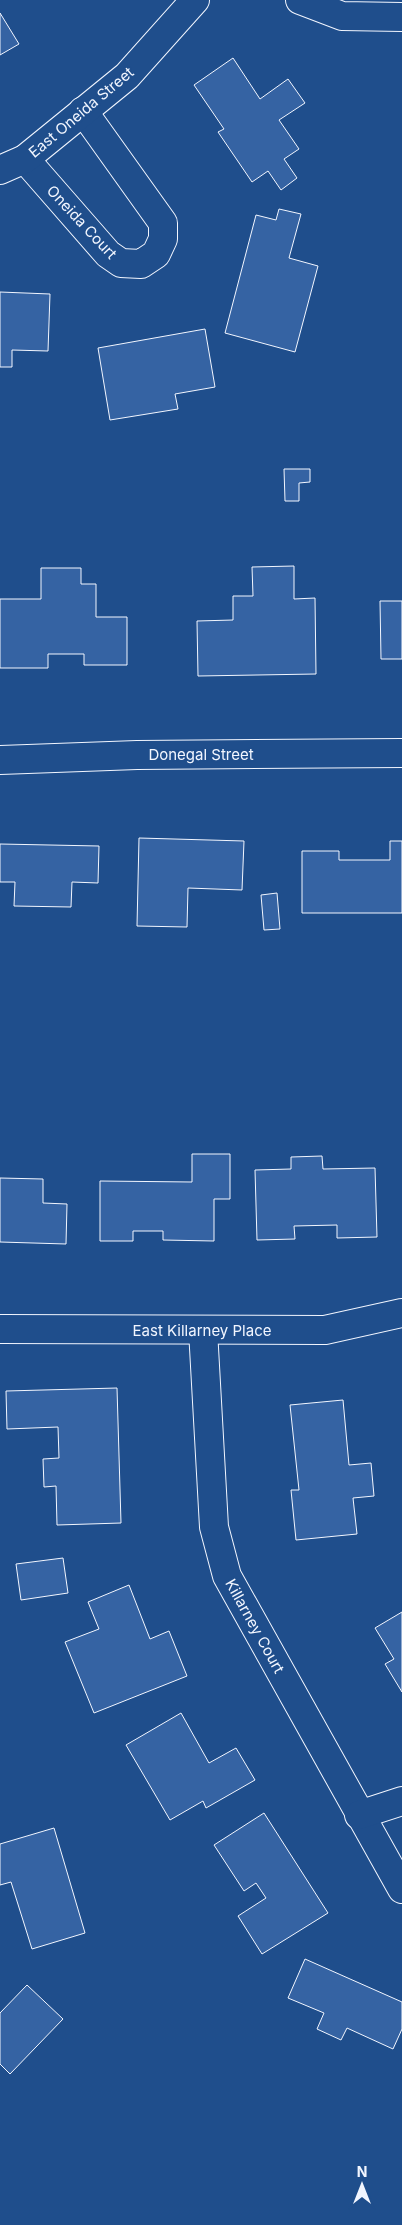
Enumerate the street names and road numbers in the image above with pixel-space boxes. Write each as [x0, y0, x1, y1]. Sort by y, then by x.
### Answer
street label: East Oneida Street [25, 62, 137, 161]
street label: Oneida Court [43, 181, 121, 263]
street label: Donegal Street [148, 745, 254, 764]
street label: East Killarney Place [133, 1321, 271, 1340]
street label: Killarney Court [221, 1575, 289, 1677]

